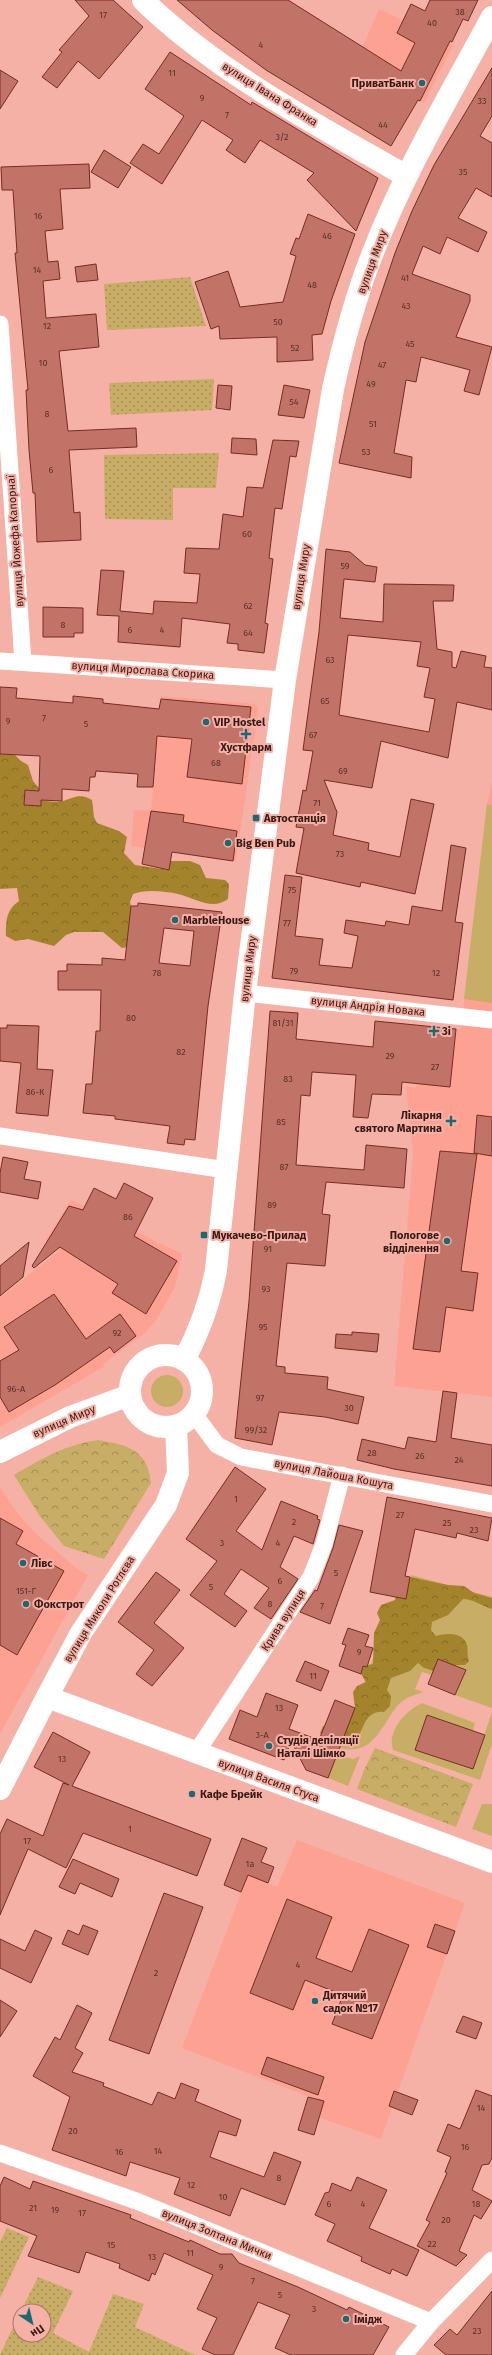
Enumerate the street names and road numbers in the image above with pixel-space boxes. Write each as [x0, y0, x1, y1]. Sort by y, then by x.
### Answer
street label: вулиця Івана Франка [220, 60, 320, 129]
street label: вулиця Миру [355, 228, 390, 296]
street label: вулиця Йожефа Капорнаї [4, 474, 27, 608]
street label: вулиця Миру [290, 543, 313, 611]
street label: вулиця Мирослава Скорика [71, 659, 215, 682]
street label: вулиця Миру [238, 935, 259, 1003]
street label: вулиця Андрія Новака [310, 994, 426, 1019]
street label: вулиця Миру [31, 1402, 98, 1440]
street label: вулиця Лайоша Кошута [273, 1457, 395, 1492]
street label: вулиця Миколи Роглєва [61, 1554, 138, 1665]
street label: Крива вулиця [259, 1587, 308, 1654]
street label: вулиця Василя Стуса [217, 1756, 321, 1805]
street label: вулиця Золтана Мички [160, 2206, 274, 2263]

